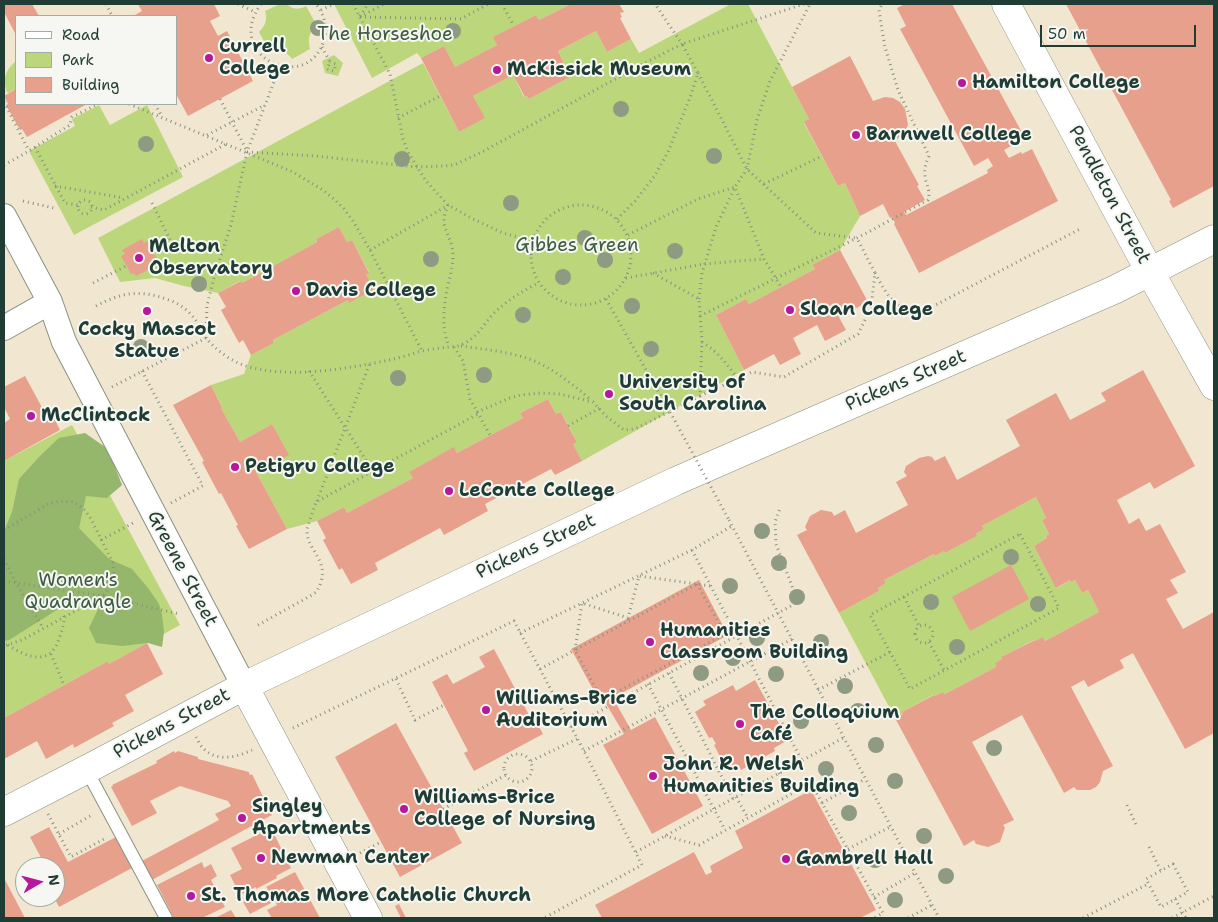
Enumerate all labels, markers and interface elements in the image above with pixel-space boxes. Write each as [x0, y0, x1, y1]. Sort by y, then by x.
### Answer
legend [15, 15, 178, 105]
scale bar [1043, 15, 1199, 47]
park label: The Horseshoe [317, 24, 453, 46]
text: 50 m [1048, 24, 1086, 44]
text: Road [62, 25, 100, 45]
place label: Currell College [219, 36, 290, 80]
text: Park [62, 50, 94, 70]
marker: Currell College [203, 52, 215, 64]
place label: McKissick Museum [507, 59, 691, 81]
marker: McKissick Museum [491, 64, 503, 76]
place label: Hamilton College [972, 72, 1140, 94]
text: Building [62, 75, 119, 95]
marker: Hamilton College [956, 77, 968, 89]
street label: Pendleton Street [1063, 122, 1155, 268]
place label: Barnwell College [866, 124, 1032, 146]
marker: Barnwell College [850, 129, 862, 141]
park label: Gibbes Green [515, 235, 639, 257]
place label: Melton Observatory [149, 236, 273, 280]
marker: Melton Observatory [133, 252, 145, 264]
place label: Davis College [306, 280, 436, 302]
marker: Davis College [290, 285, 302, 297]
place label: Sloan College [800, 299, 933, 321]
marker: Sloan College [784, 304, 796, 316]
marker: Cocky Mascot Statue [141, 305, 153, 317]
place label: Cocky Mascot Statue [78, 319, 216, 363]
street label: Pickens Street [842, 345, 970, 417]
place label: University of South Carolina [619, 372, 767, 416]
marker: University of South Carolina [603, 388, 615, 400]
place label: McClintock [41, 405, 150, 427]
marker: McClintock [25, 410, 37, 422]
place label: Petigru College [245, 456, 395, 478]
marker: Petigru College [229, 461, 241, 473]
place label: LeConte College [459, 480, 615, 502]
marker: LeConte College [443, 485, 455, 497]
street label: Greene Street [142, 507, 222, 631]
street label: Pickens Street [473, 509, 599, 585]
park label: Women's Quadrangle [25, 570, 131, 614]
place label: Humanities Classroom Building [660, 620, 848, 664]
marker: Humanities Classroom Building [644, 636, 656, 648]
street label: Pickens Street [110, 684, 234, 764]
place label: Williams-Brice Auditorium [496, 688, 637, 732]
place label: The Colloquium Café [750, 702, 899, 746]
marker: Williams-Brice Auditorium [480, 704, 492, 716]
marker: The Colloquium Café [734, 718, 746, 730]
place label: John R. Welsh Humanities Building [663, 754, 859, 798]
marker: John R. Welsh Humanities Building [647, 770, 659, 782]
place label: Williams-Brice College of Nursing [414, 787, 595, 831]
place label: Singley Apartments [252, 796, 371, 840]
marker: Williams-Brice College of Nursing [398, 803, 410, 815]
marker: Singley Apartments [236, 812, 248, 824]
place label: Newman Center [271, 847, 430, 869]
place label: Gambrell Hall [796, 848, 933, 870]
marker: Newman Center [255, 852, 267, 864]
marker: Gambrell Hall [780, 853, 792, 865]
north arrow [15, 857, 65, 907]
text: N [44, 873, 64, 887]
place label: St. Thomas More Catholic Church [201, 885, 531, 907]
marker: St. Thomas More Catholic Church [185, 890, 197, 902]

